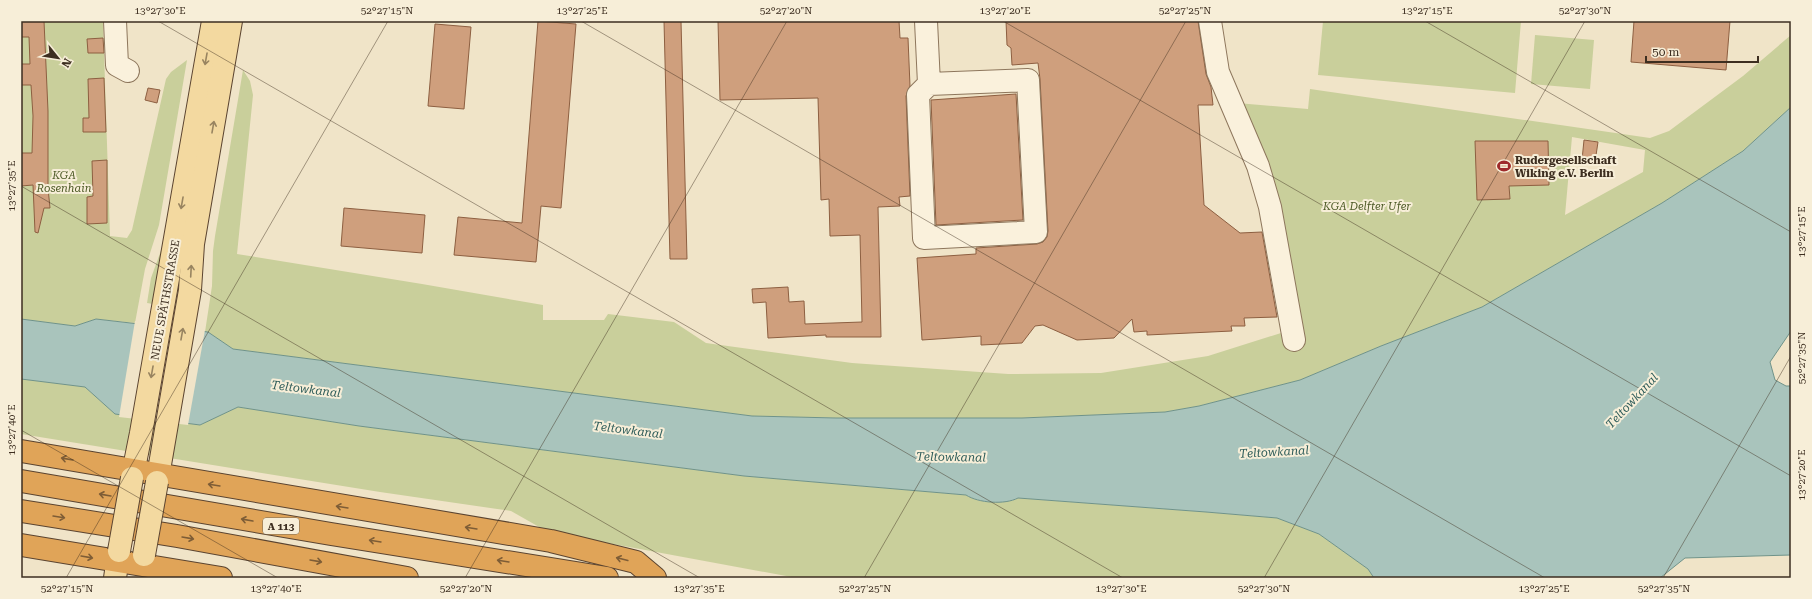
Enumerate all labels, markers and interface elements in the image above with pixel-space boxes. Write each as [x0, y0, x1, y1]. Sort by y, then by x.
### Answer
text: 13°27'30"E [134, 5, 186, 16]
text: 52°27'15"N [361, 5, 413, 16]
text: 13°27'25"E [556, 5, 608, 16]
text: 52°27'20"N [760, 5, 812, 16]
text: 13°27'20"E [979, 5, 1031, 16]
text: 52°27'25"N [1159, 5, 1211, 16]
text: 13°27'15"E [1401, 5, 1453, 16]
text: 52°27'30"N [1559, 5, 1611, 16]
north arrow [38, 38, 78, 78]
scale bar [1646, 38, 1758, 64]
text: 50 m [1652, 45, 1679, 59]
one-way arrow [202, 53, 210, 66]
text: N [58, 56, 74, 70]
one-way arrow [209, 121, 217, 134]
place label: Rudergesellschaft Wiking e.V. Berlin [1515, 154, 1617, 180]
sports icon: Rudergesellschaft Wiking e.V. Berlin [1496, 158, 1512, 174]
text: 13°27'35"E [6, 160, 17, 212]
park label: KGA Rosenhain [36, 169, 92, 195]
one-way arrow [178, 196, 186, 209]
park label: KGA Delfter Ufer [1322, 200, 1411, 213]
text: 13°27'15"E [1796, 206, 1807, 258]
street label: NEUE SPÄTHSTRASSE [148, 239, 182, 361]
one-way arrow [188, 265, 195, 278]
one-way arrow [178, 328, 186, 341]
text: 52°27'35"N [1796, 332, 1807, 384]
one-way arrow [148, 365, 156, 378]
water label: Teltowkanal [1603, 370, 1661, 431]
water label: Teltowkanal [271, 378, 342, 400]
text: 13°27'40"E [6, 404, 17, 456]
water label: Teltowkanal [593, 419, 664, 441]
water label: Teltowkanal [1239, 443, 1310, 461]
water label: Teltowkanal [916, 449, 986, 465]
text: 13°27'20"E [1796, 449, 1807, 501]
one-way arrow [61, 455, 74, 463]
one-way arrow [208, 481, 221, 489]
one-way arrow [99, 491, 112, 499]
one-way arrow [336, 502, 349, 510]
one-way arrow [53, 513, 66, 521]
one-way arrow [241, 516, 254, 524]
road number: A 113 [263, 518, 299, 534]
one-way arrow [465, 524, 478, 532]
one-way arrow [181, 535, 194, 543]
one-way arrow [369, 537, 382, 545]
one-way arrow [80, 553, 93, 561]
one-way arrow [616, 554, 629, 562]
one-way arrow [497, 557, 510, 565]
one-way arrow [309, 558, 322, 566]
text: 52°27'15"N [41, 583, 93, 594]
text: 13°27'40"E [250, 583, 302, 594]
text: 52°27'20"N [440, 583, 492, 594]
text: 13°27'35"E [673, 583, 725, 594]
text: 52°27'25"N [839, 583, 891, 594]
text: 13°27'30"E [1095, 583, 1147, 594]
text: 52°27'30"N [1238, 583, 1290, 594]
text: 13°27'25"E [1518, 583, 1570, 594]
text: 52°27'35"N [1638, 583, 1690, 594]

